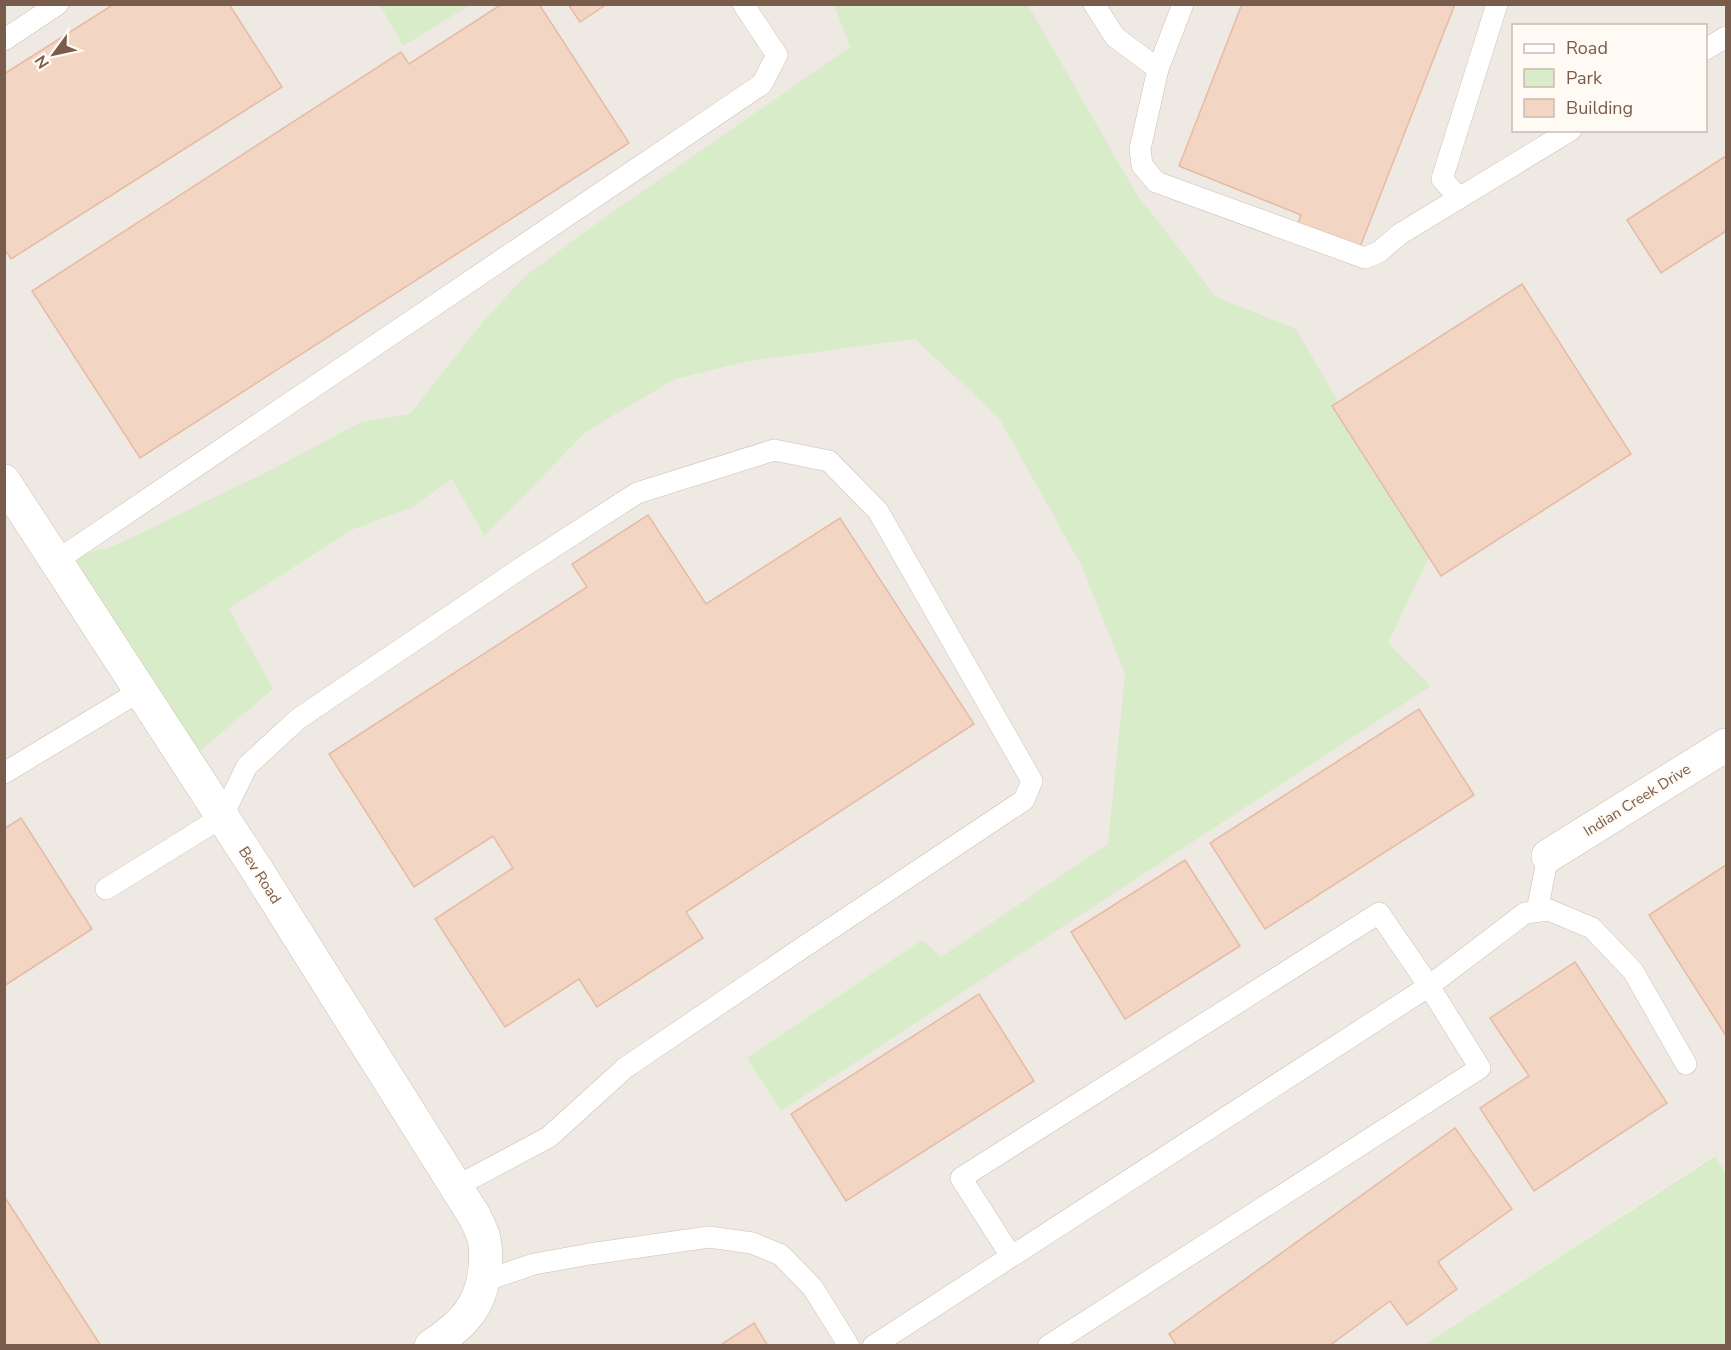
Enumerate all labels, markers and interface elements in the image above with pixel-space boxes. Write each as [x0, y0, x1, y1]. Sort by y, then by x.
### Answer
north arrow [24, 24, 84, 84]
legend [1512, 24, 1707, 132]
text: Road [1566, 36, 1608, 60]
text: N [30, 51, 55, 73]
text: Park [1566, 66, 1603, 90]
text: Building [1566, 96, 1633, 120]
street label: Indian Creek Drive [1579, 759, 1695, 841]
street label: Bev Road [234, 842, 286, 908]

